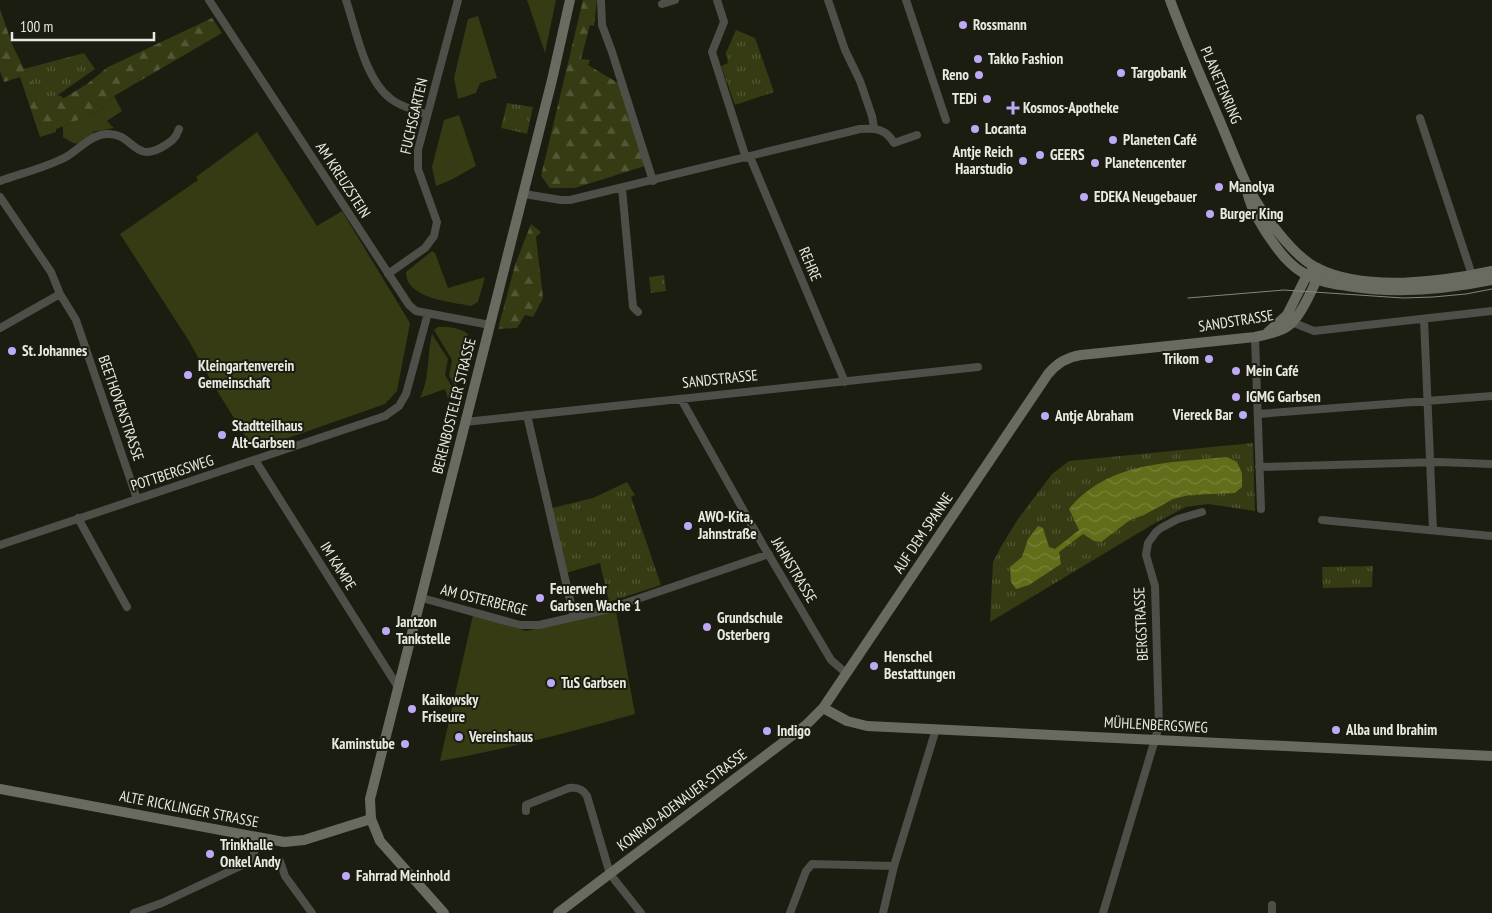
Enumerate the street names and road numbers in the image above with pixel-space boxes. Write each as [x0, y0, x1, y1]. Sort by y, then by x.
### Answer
street label: PLANETENRING [1197, 43, 1246, 126]
street label: FUCHSGARTEN [396, 76, 431, 156]
street label: AM KREUZSTEIN [312, 138, 375, 221]
street label: REHRE [795, 244, 826, 284]
street label: SANDSTRASSE [1197, 305, 1275, 336]
street label: BERENBOSTELER STRASSE [427, 336, 480, 476]
street label: BEETHOVENSTRASSE [95, 353, 148, 463]
street label: SANDSTRASSE [681, 365, 759, 392]
street label: POTTBERGSWEG [128, 450, 216, 495]
street label: AUF DEM SPANNE [889, 489, 957, 577]
street label: JAHNSTRASSE [767, 533, 821, 606]
street label: IM KAMPE [316, 538, 361, 593]
street label: AM OSTERBERGE [439, 580, 530, 619]
street label: BERGSTRASSE [1129, 587, 1152, 661]
street label: MÜHLENBERGSWEG [1104, 712, 1209, 737]
street label: KONRAD-ADENAUER-STRASSE [613, 745, 750, 855]
street label: ALTE RICKLINGER STRASSE [118, 786, 260, 831]

